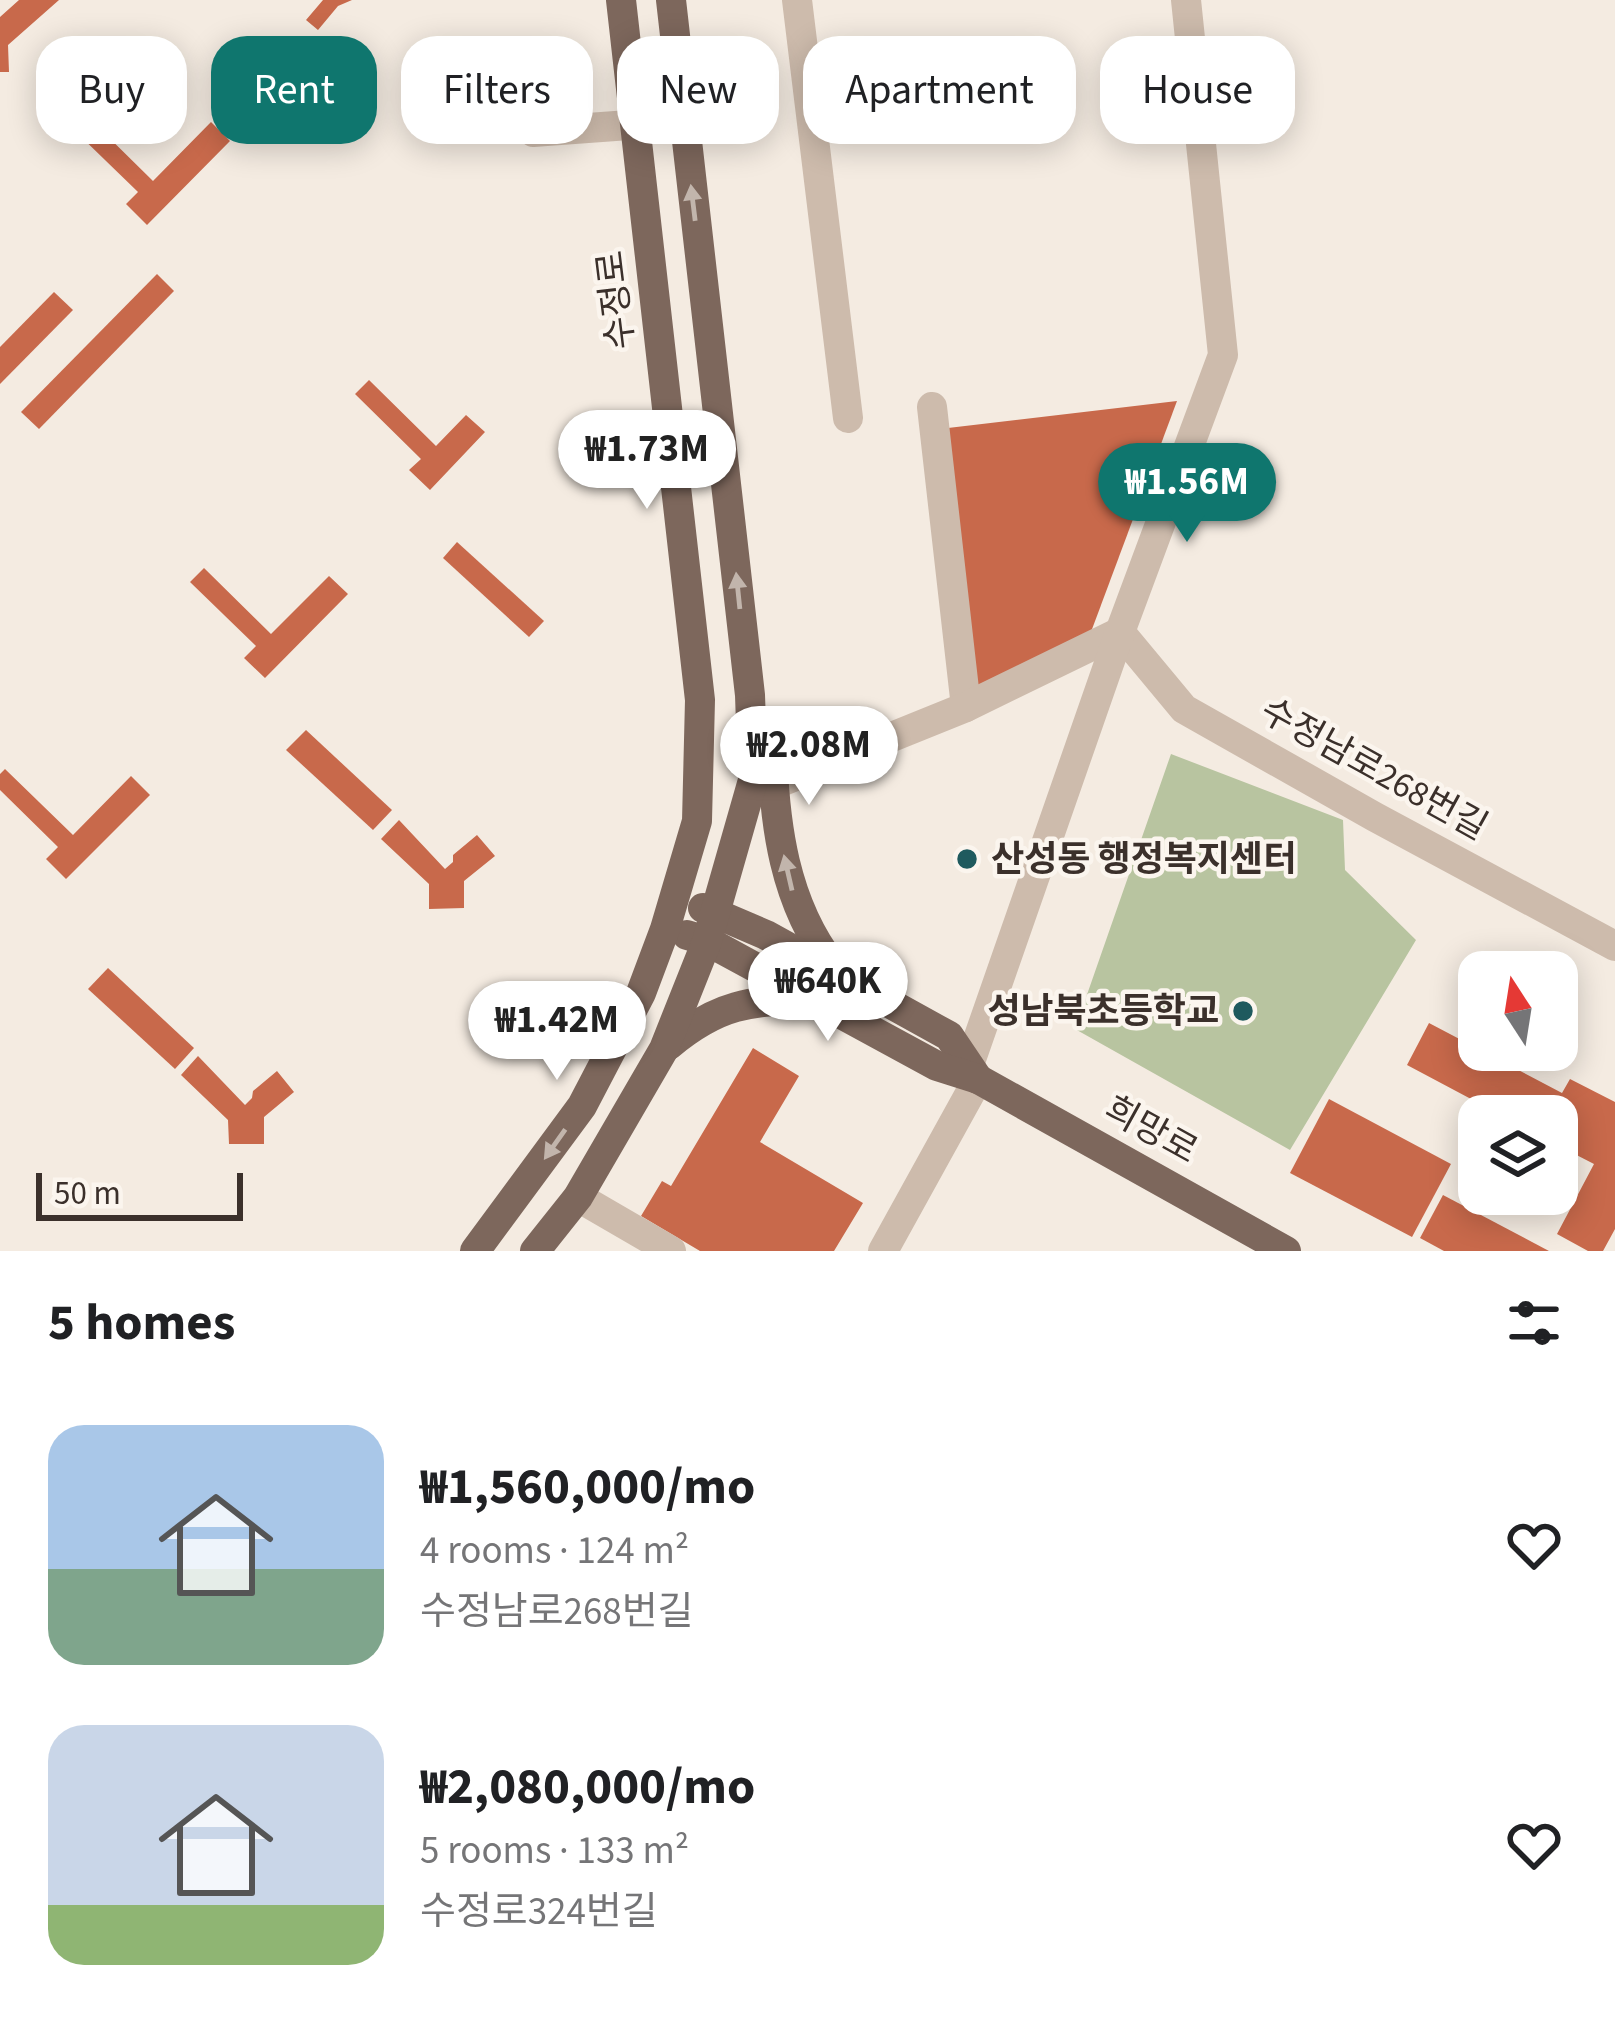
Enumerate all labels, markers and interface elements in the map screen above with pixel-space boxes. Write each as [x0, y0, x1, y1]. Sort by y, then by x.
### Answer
chip: Buy [36, 36, 187, 144]
chip: Rent [211, 36, 377, 144]
chip: Filters [401, 36, 593, 144]
chip: New [617, 36, 779, 144]
chip: Apartment [803, 36, 1076, 144]
chip: House [1100, 36, 1295, 144]
one-way arrow [684, 184, 703, 221]
street label: 수정로 [585, 248, 647, 352]
pin: ₩1.73M [549, 410, 745, 512]
text: ₩1.73M [585, 421, 709, 477]
pin: ₩1.56M [1089, 443, 1285, 545]
text: ₩1.56M [1125, 454, 1249, 510]
one-way arrow [728, 571, 747, 609]
street label: 수정남로268번길 [1251, 686, 1497, 852]
pin: ₩2.08M [711, 706, 907, 808]
text: ₩2.08M [747, 717, 871, 773]
place label: 산성동 행정복지센터 [991, 834, 1296, 885]
marker: 산성동 행정복지센터 [954, 846, 980, 872]
one-way arrow [778, 854, 797, 892]
pin: ₩640K [744, 942, 912, 1044]
north arrow [1458, 951, 1578, 1071]
map controls [1458, 951, 1578, 1215]
text: ₩640K [775, 953, 881, 1009]
pin: ₩1.42M [459, 981, 655, 1083]
place label: 성남북초등학교 [987, 986, 1219, 1037]
text: ₩1.42M [495, 992, 619, 1048]
marker: 성남북초등학교 [1230, 998, 1256, 1024]
street label: 희망로 [1095, 1084, 1207, 1176]
button: layers [1458, 1095, 1578, 1215]
one-way arrow [544, 1128, 567, 1161]
scale bar [36, 1167, 243, 1220]
text: 50 m [54, 1170, 121, 1217]
text: 5 homes [48, 1287, 235, 1359]
icon: filters [1501, 1290, 1567, 1356]
text: ₩1,560,000/mo [420, 1451, 755, 1523]
icon: home [144, 1473, 288, 1617]
icon: heart [1501, 1512, 1567, 1578]
text: 4 rooms · 124 m² [420, 1523, 689, 1579]
text: 수정남로268번길 [420, 1584, 693, 1640]
text: ₩2,080,000/mo [420, 1751, 755, 1823]
icon: home [144, 1773, 288, 1917]
icon: heart [1501, 1812, 1567, 1878]
text: 5 rooms · 133 m² [420, 1823, 689, 1879]
text: 수정로324번길 [420, 1884, 658, 1940]

